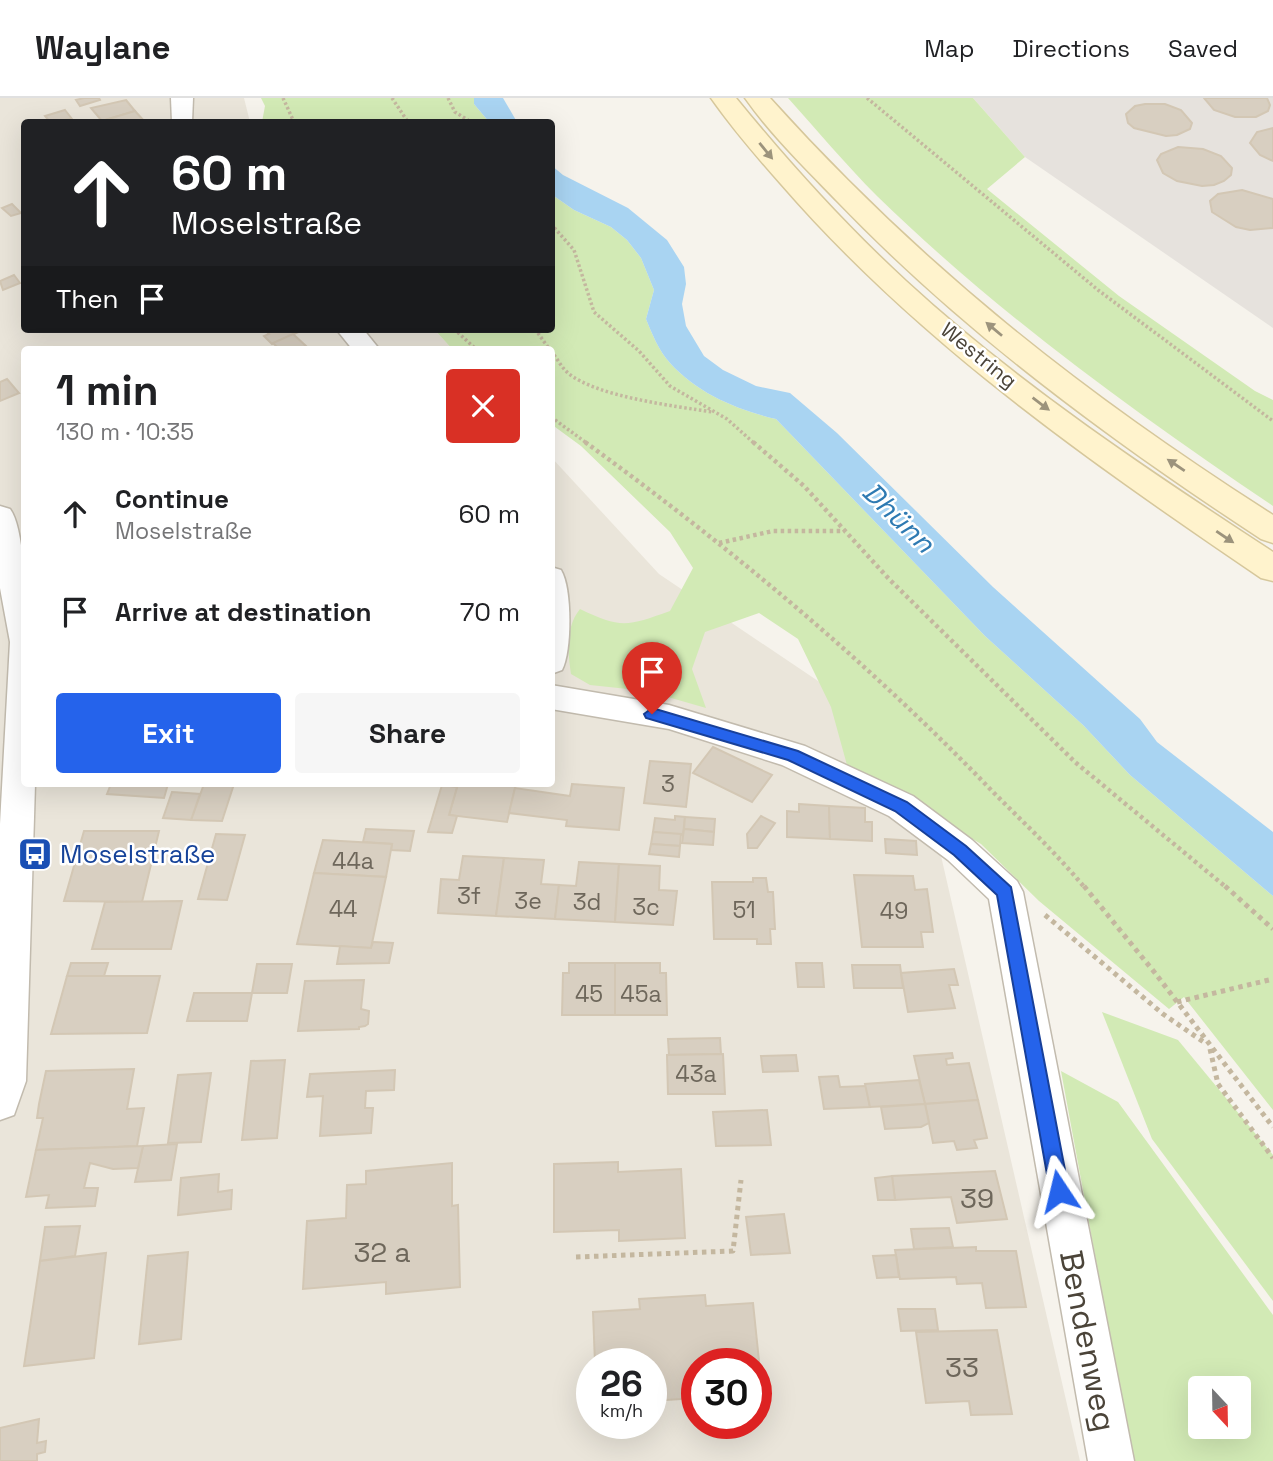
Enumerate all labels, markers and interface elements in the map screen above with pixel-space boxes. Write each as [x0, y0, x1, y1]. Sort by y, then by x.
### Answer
text: Waylane [35, 27, 171, 69]
text: Map [924, 33, 974, 64]
text: Directions [1012, 33, 1130, 64]
text: Saved [1168, 33, 1238, 64]
text: 60 m [171, 142, 287, 204]
one-way arrow [758, 142, 773, 160]
icon: ahead [56, 147, 147, 238]
text: Moselstraße [171, 203, 362, 243]
icon: arrive [133, 280, 171, 318]
text: Then [56, 282, 119, 316]
street label: Westring [935, 316, 1023, 394]
one-way arrow [986, 321, 1004, 336]
text: 1 min [56, 364, 159, 417]
button: close [446, 369, 520, 443]
one-way arrow [1031, 397, 1049, 412]
text: 130 m · 10:35 [56, 417, 194, 447]
one-way arrow [1167, 458, 1185, 472]
water label: Dhünn [855, 474, 943, 561]
text: Continue [115, 482, 229, 516]
icon: ahead [56, 495, 94, 533]
text: 60 m [458, 497, 520, 531]
text: Moselstraße [115, 516, 253, 546]
one-way arrow [1216, 530, 1234, 544]
icon: arrive [56, 593, 94, 631]
text: Arrive at destination [115, 595, 372, 629]
text: 70 m [460, 595, 520, 629]
pin [622, 642, 682, 714]
icon: arrive [633, 653, 671, 691]
button: Exit [56, 693, 281, 773]
button: Share [295, 693, 520, 773]
house number: 3 [661, 769, 675, 799]
bus stop icon: Moselstraße [16, 835, 54, 873]
place label: Moselstraße [60, 837, 215, 871]
house number: 44a [332, 846, 374, 876]
house number: 3f [457, 881, 481, 911]
house number: 3e [514, 886, 542, 916]
house number: 3d [573, 887, 601, 917]
house number: 3c [632, 892, 660, 922]
house number: 44 [329, 894, 357, 924]
house number: 51 [732, 895, 756, 925]
house number: 49 [880, 896, 908, 926]
house number: 45 [575, 979, 603, 1009]
house number: 45a [620, 979, 662, 1009]
house number: 43a [675, 1059, 717, 1089]
position arrow [1022, 1154, 1096, 1228]
house number: 39 [960, 1180, 994, 1216]
house number: 32 a [353, 1234, 411, 1270]
street label: Bendenweg [1051, 1247, 1125, 1435]
speed limit sign: 30 [681, 1348, 772, 1439]
house number: 33 [945, 1349, 979, 1385]
text: 26 [600, 1362, 643, 1406]
north arrow [1188, 1376, 1251, 1438]
map controls [1188, 1376, 1251, 1439]
text: km/h [600, 1399, 643, 1422]

